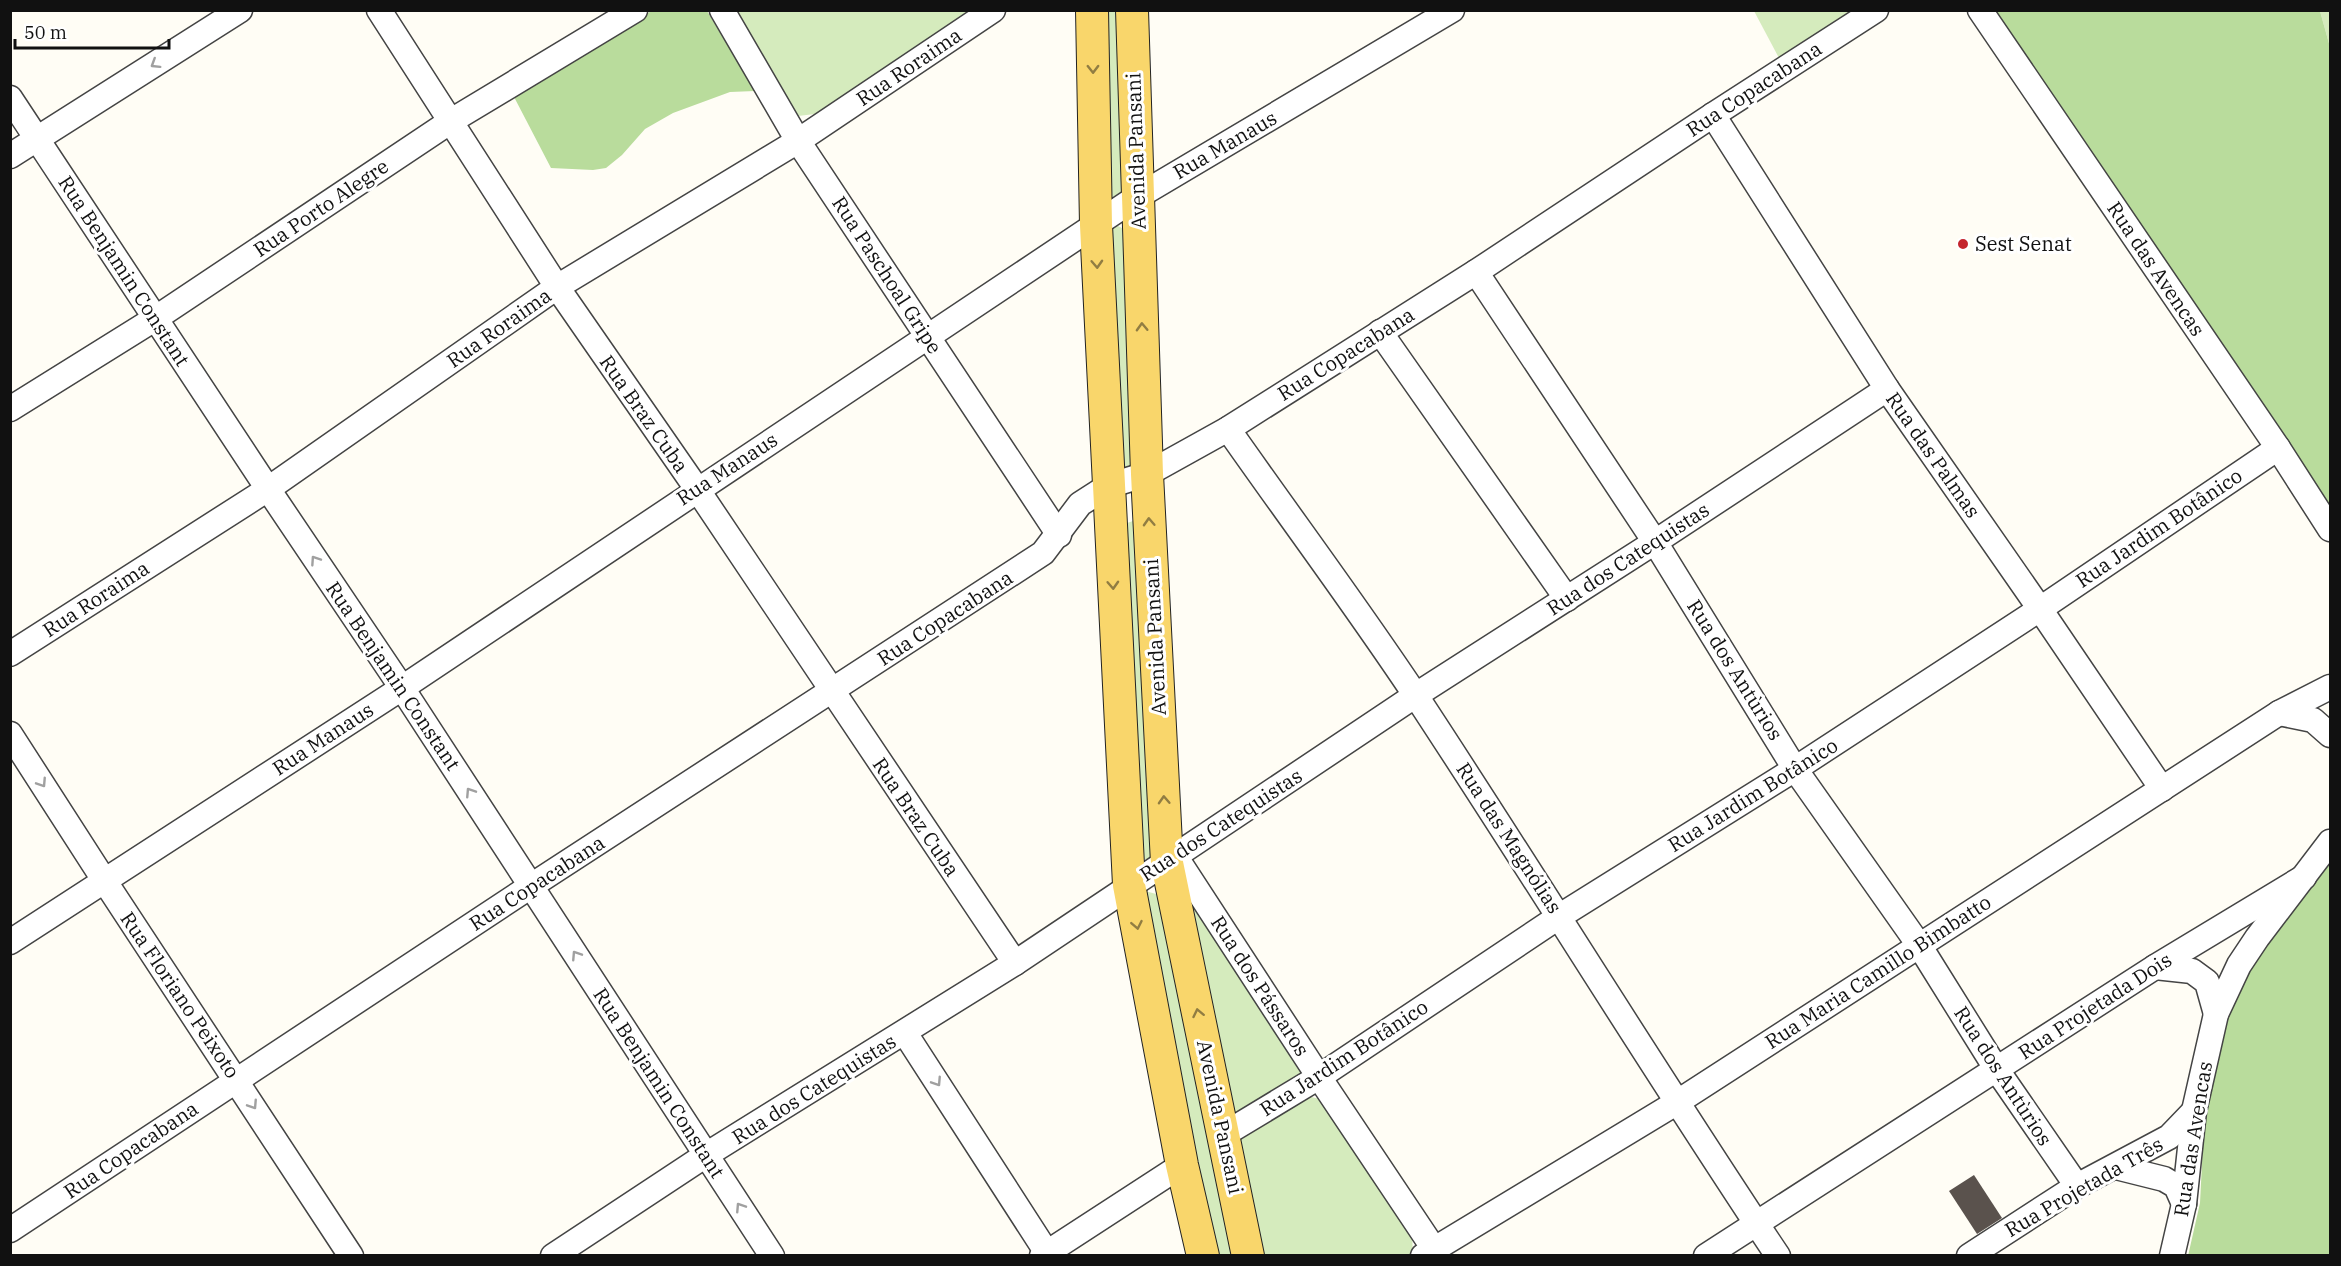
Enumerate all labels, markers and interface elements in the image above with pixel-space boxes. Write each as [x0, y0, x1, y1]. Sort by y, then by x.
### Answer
scale bar [15, 12, 170, 50]
text: 50 m [24, 21, 67, 44]
street label: Rua Roraima [851, 21, 967, 112]
street label: Rua Copacabana [1681, 35, 1827, 143]
one-way arrow [151, 57, 162, 68]
one-way arrow [1087, 64, 1099, 73]
street label: Avenida Pansani [1119, 72, 1152, 230]
street label: Rua Manaus [1168, 104, 1281, 185]
street label: Rua Porto Alegre [248, 152, 394, 263]
street label: Rua Benjamin Constant [53, 170, 196, 371]
street label: Rua Paschoal Gripe [826, 191, 949, 359]
street label: Rua das Avencas [2101, 196, 2211, 341]
place label: Sest Senat [1975, 230, 2072, 257]
marker: Sest Senat [1956, 237, 1970, 251]
one-way arrow [1091, 259, 1104, 268]
street label: Rua Roraima [441, 282, 556, 374]
street label: Rua Copacabana [1272, 301, 1419, 406]
one-way arrow [1135, 322, 1148, 331]
street label: Rua Braz Cuba [594, 350, 695, 478]
street label: Rua das Palmas [1880, 387, 1987, 523]
street label: Rua Manaus [671, 426, 782, 511]
street label: Rua Jardim Botânico [2070, 462, 2247, 593]
street label: Rua dos Catequistas [1541, 496, 1714, 621]
one-way arrow [1143, 517, 1156, 526]
street label: Rua Roraima [37, 554, 154, 643]
one-way arrow [311, 555, 322, 566]
street label: Avenida Pansani [1137, 558, 1172, 716]
street label: Rua Copacabana [872, 564, 1018, 672]
street label: Rua Benjamin Constant [320, 576, 467, 775]
one-way arrow [1107, 580, 1120, 589]
street label: Rua dos Antùrios [1681, 594, 1790, 745]
street label: Rua Manaus [267, 696, 378, 781]
street label: Rua Jardim Botânico [1663, 731, 1843, 858]
street label: Rua Braz Cuba [867, 752, 966, 881]
street label: Rua das Magnólias [1450, 757, 1568, 918]
street label: Rua dos Catequistas [1134, 762, 1307, 887]
one-way arrow [35, 777, 46, 788]
one-way arrow [465, 788, 477, 798]
one-way arrow [1157, 796, 1170, 805]
street label: Rua Copacabana [464, 829, 610, 937]
street label: Rua Maria Camillo Bimbatto [1760, 888, 1996, 1055]
street label: Rua Floriano Peixoto [115, 906, 246, 1083]
street label: Rua dos Pássaros [1205, 910, 1316, 1061]
one-way arrow [1130, 920, 1143, 930]
street label: Rua Projetada Dois [2013, 946, 2177, 1065]
one-way arrow [572, 951, 583, 962]
street label: Rua Benjamin Constant [588, 982, 731, 1183]
street label: Rua Jardim Botânico [1254, 993, 1433, 1122]
street label: Rua dos Antùrios [1948, 1001, 2059, 1151]
one-way arrow [1192, 1008, 1205, 1018]
street label: Rua dos Catequistas [727, 1027, 901, 1150]
street label: Avenida Pansani [1191, 1037, 1250, 1196]
street label: Rua das Avencas [2167, 1059, 2218, 1219]
one-way arrow [929, 1076, 940, 1087]
street label: Rua Copacabana [58, 1095, 203, 1205]
one-way arrow [245, 1098, 256, 1109]
street label: Rua Projetada Três [2000, 1130, 2168, 1243]
one-way arrow [736, 1202, 747, 1213]

